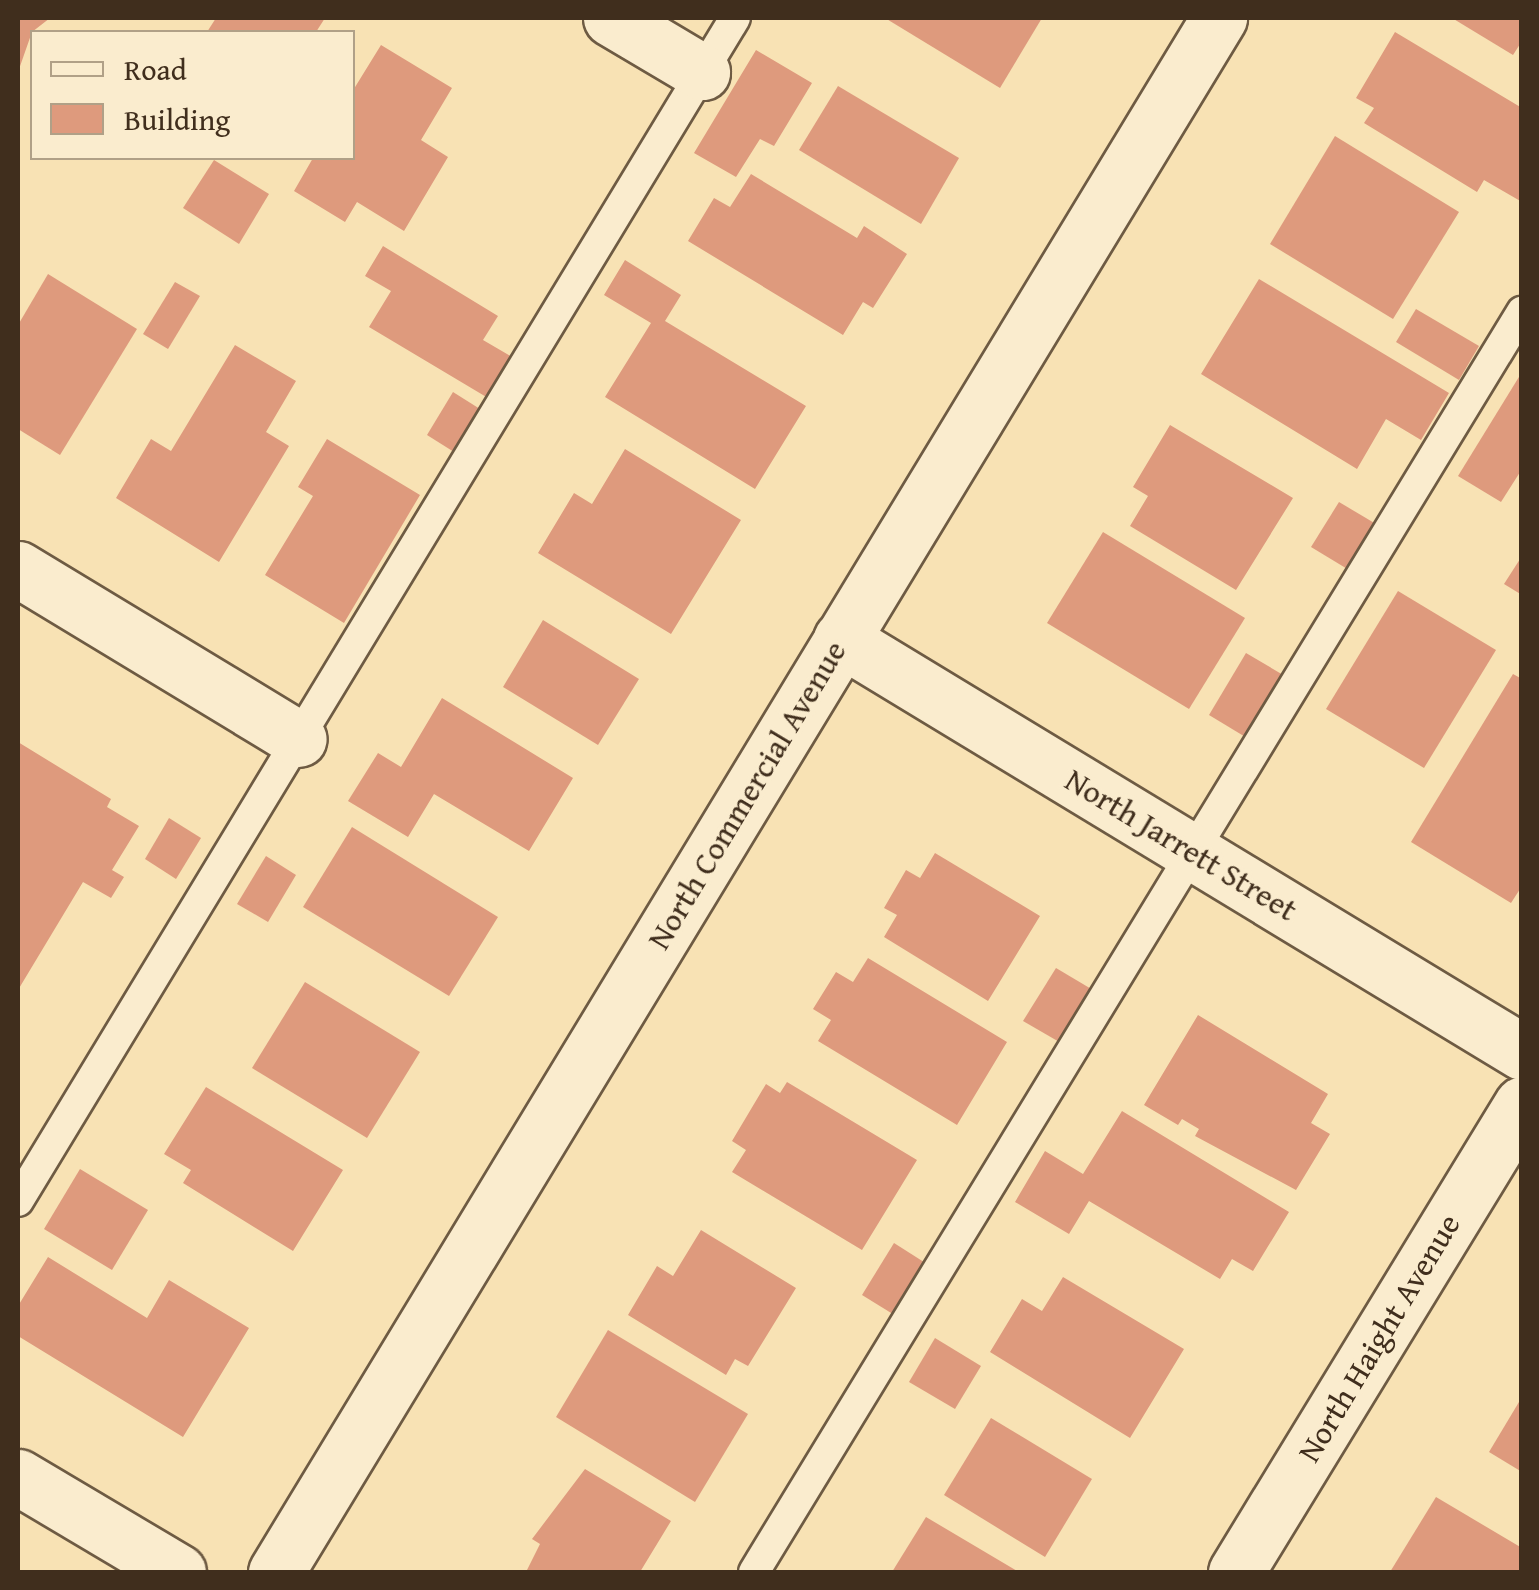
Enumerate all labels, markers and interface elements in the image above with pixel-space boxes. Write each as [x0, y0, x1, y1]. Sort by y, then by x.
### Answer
legend [30, 30, 355, 160]
text: Road [124, 47, 187, 91]
text: Building [124, 97, 230, 141]
street label: North Commercial Avenue [640, 634, 854, 956]
street label: North Jarrett Street [1058, 761, 1304, 929]
street label: North Haight Avenue [1290, 1207, 1468, 1469]

